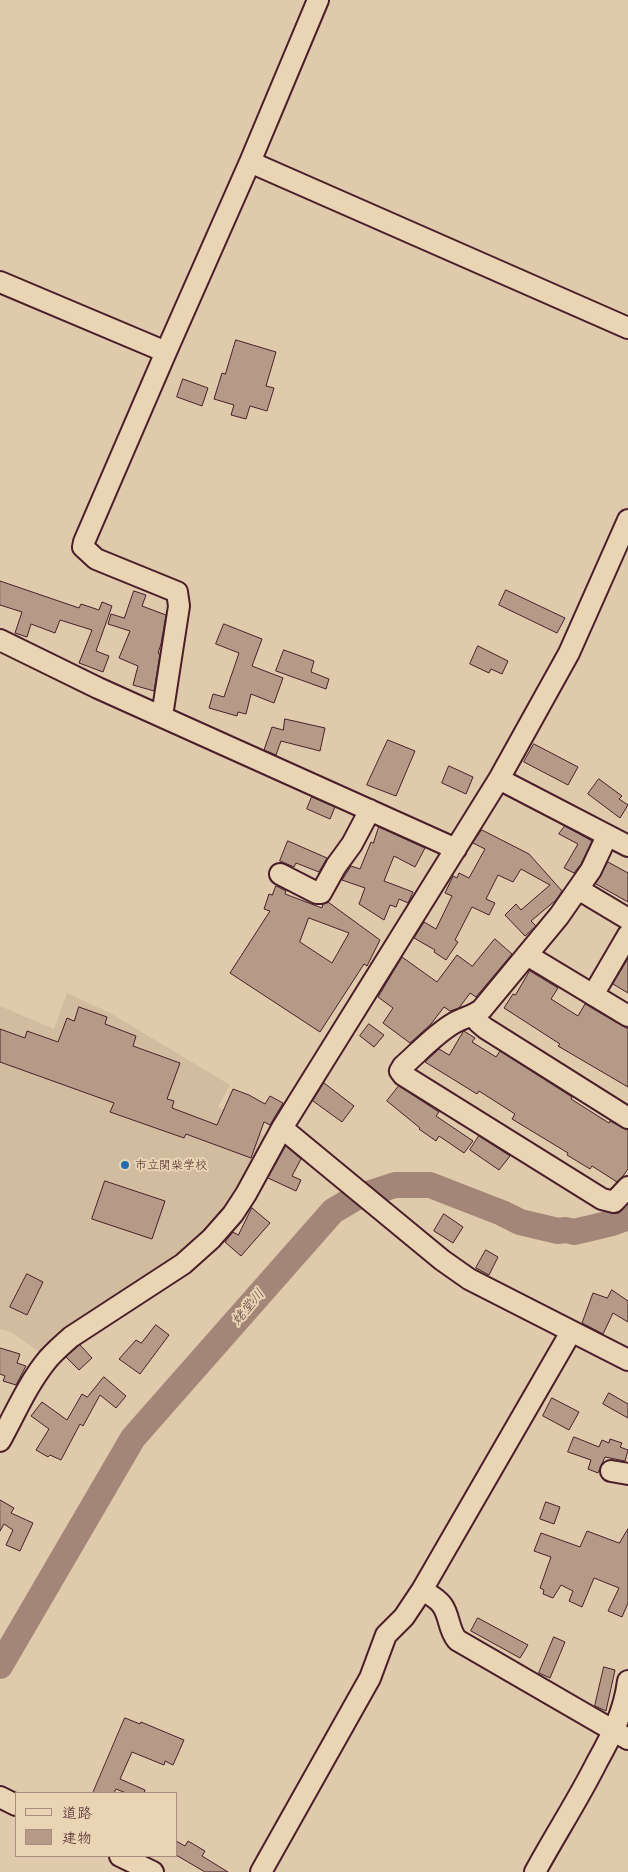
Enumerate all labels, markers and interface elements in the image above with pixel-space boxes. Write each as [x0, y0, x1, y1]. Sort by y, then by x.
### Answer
place label: 市立関柴学校 [135, 1158, 207, 1172]
marker: 市立関柴学校 [119, 1159, 131, 1171]
water label: 姥堂川 [228, 1286, 268, 1328]
legend [15, 1792, 178, 1857]
text: 道路 [62, 1802, 92, 1822]
text: 建物 [62, 1827, 92, 1847]

